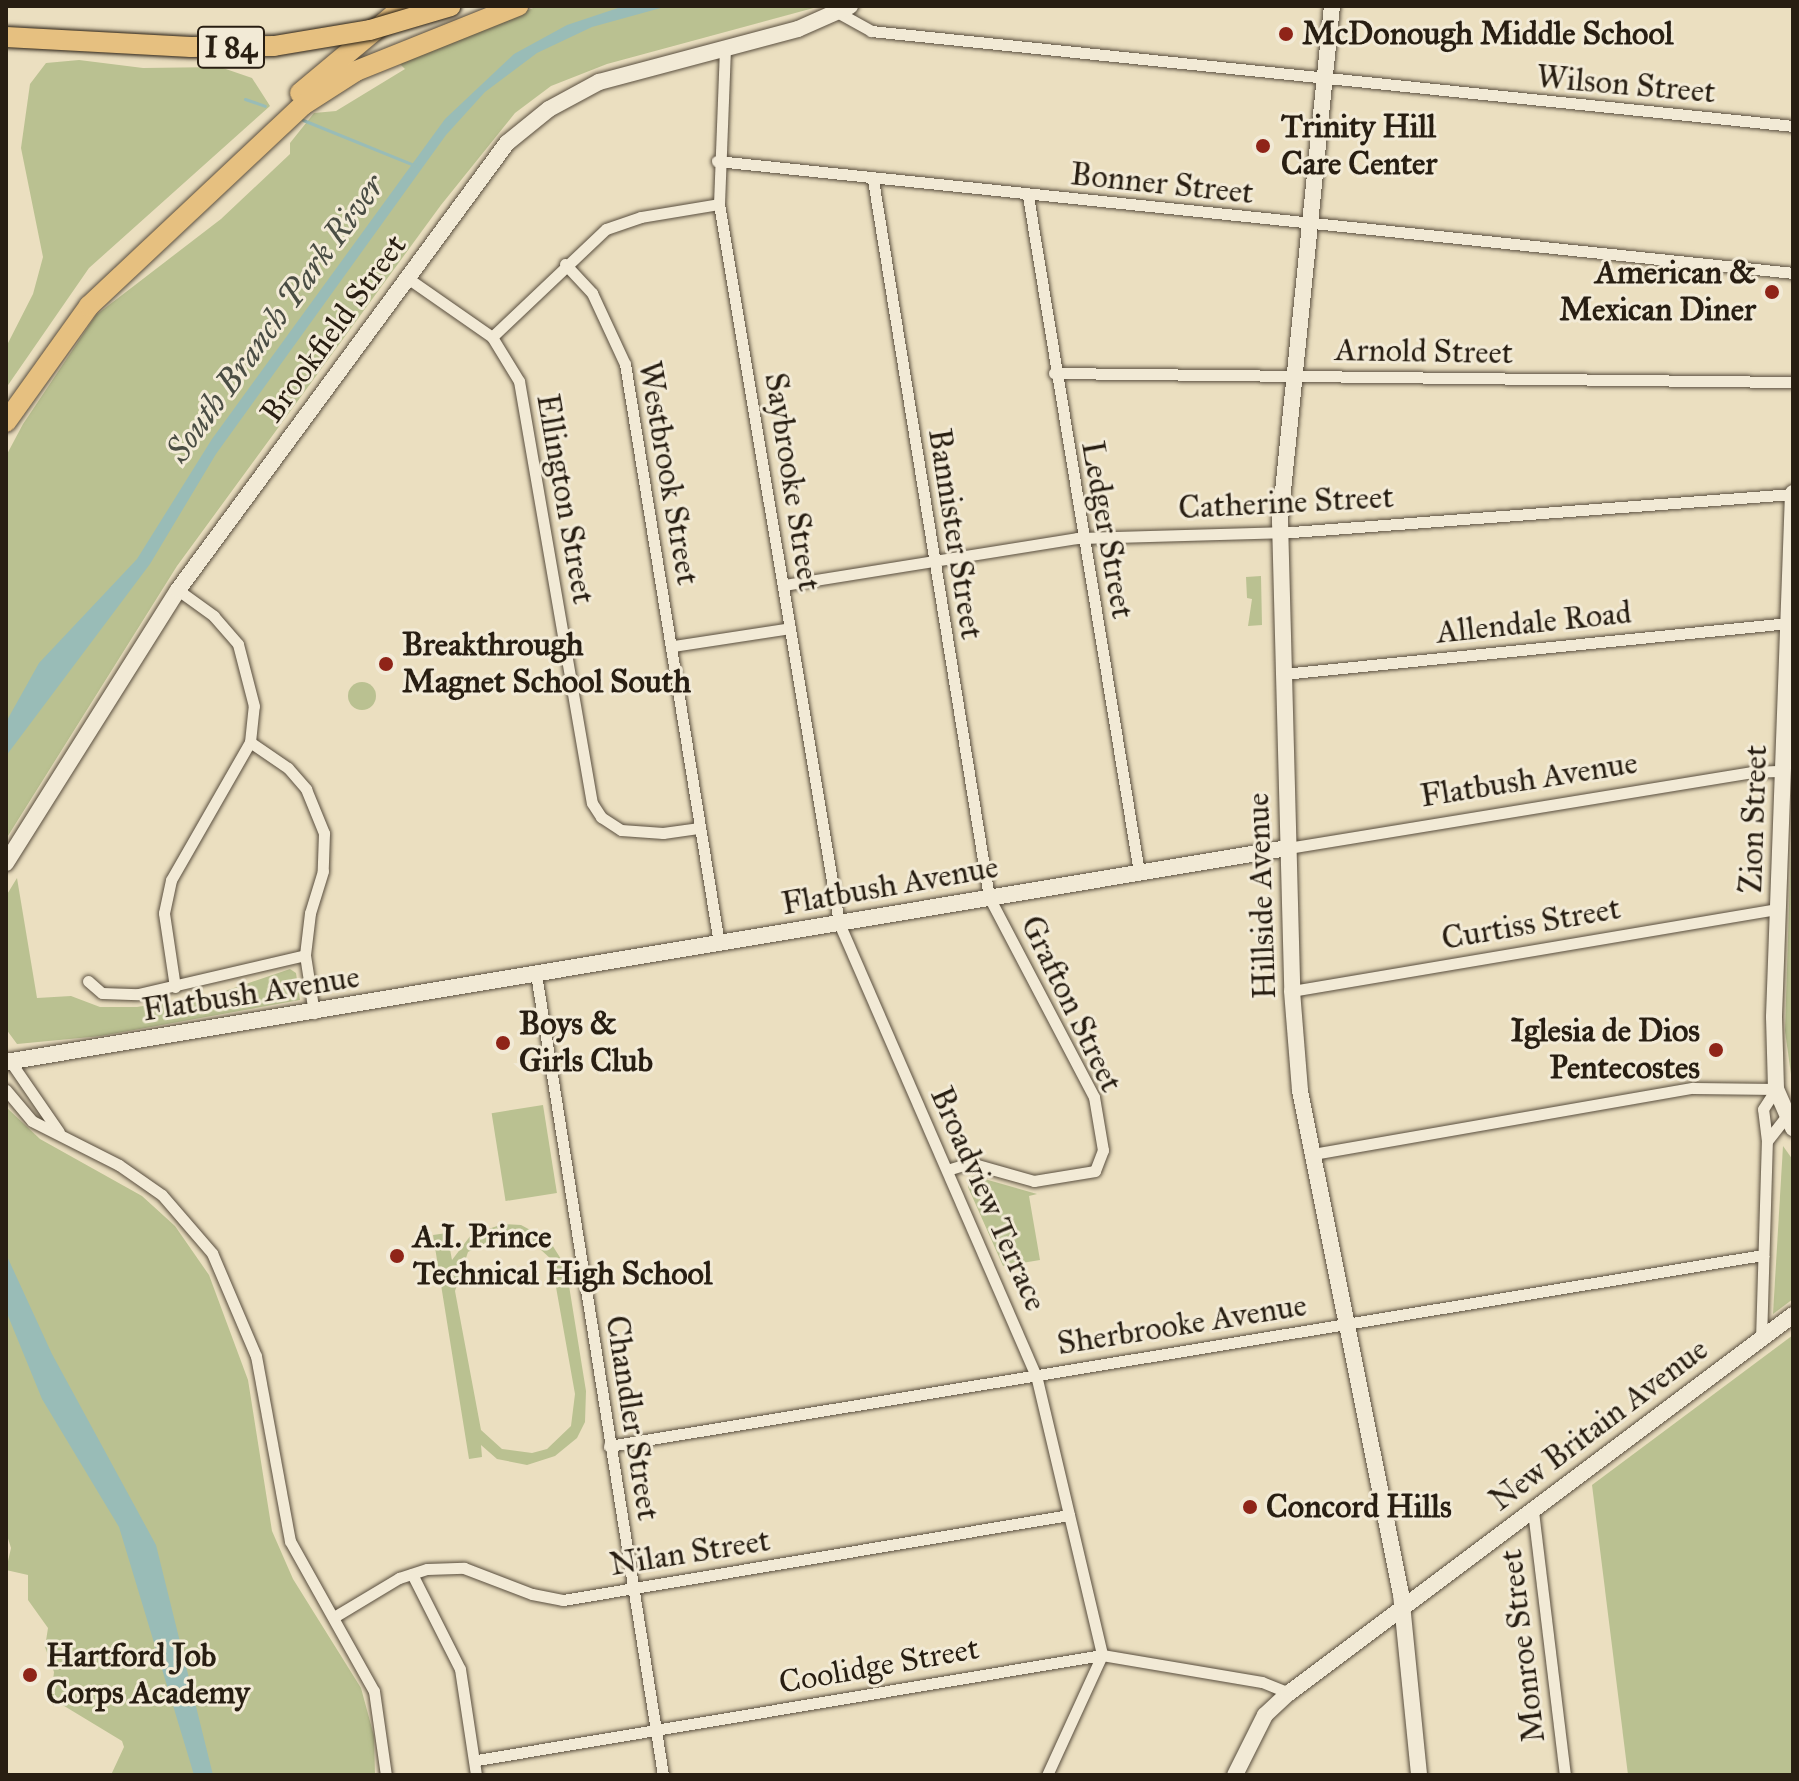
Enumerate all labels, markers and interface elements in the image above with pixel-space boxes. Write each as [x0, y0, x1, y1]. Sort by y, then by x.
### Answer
place label: McDonough Middle School [1302, 15, 1673, 53]
road number: I 84 [197, 21, 265, 73]
marker: McDonough Middle School [1277, 25, 1295, 43]
street label: Wilson Street [1535, 58, 1717, 112]
place label: Trinity Hill Care Center [1281, 109, 1437, 184]
marker: Trinity Hill Care Center [1252, 135, 1274, 157]
street label: Bonner Street [1069, 155, 1255, 213]
water label: South Branch Park River [157, 166, 393, 470]
street label: Brookfield Street [253, 227, 415, 431]
place label: American & Mexican Diner [1559, 255, 1756, 330]
marker: American & Mexican Diner [1763, 283, 1781, 301]
street label: Arnold Street [1335, 331, 1513, 373]
street label: Westbrook Street [629, 358, 707, 588]
street label: Saybrooke Street [756, 370, 828, 594]
street label: Ellington Street [528, 391, 602, 607]
street label: Bannister Street [919, 426, 991, 642]
street label: Ledger Street [1072, 438, 1142, 622]
street label: Catherine Street [1177, 478, 1395, 528]
street label: Allendale Road [1435, 594, 1633, 652]
place label: Breakthrough Magnet School South [402, 627, 691, 702]
marker: Breakthrough Magnet School South [377, 655, 395, 673]
street label: Flatbush Avenue [1418, 744, 1640, 816]
street label: Zion Street [1732, 744, 1776, 894]
street label: Hillside Avenue [1239, 792, 1285, 1000]
street label: Flatbush Avenue [779, 848, 1001, 924]
street label: Curtiss Street [1439, 889, 1623, 959]
street label: Grafton Street [1012, 910, 1130, 1098]
street label: Flatbush Avenue [140, 958, 362, 1030]
place label: Boys & Girls Club [519, 1006, 653, 1081]
place label: Iglesia de Dios Pentecostes [1511, 1013, 1700, 1088]
marker: Boys & Girls Club [494, 1034, 512, 1052]
marker: Iglesia de Dios Pentecostes [1707, 1041, 1725, 1059]
street label: Broadview Terrace [921, 1081, 1055, 1317]
place label: A.I. Prince Technical High School [413, 1219, 712, 1294]
marker: A.I. Prince Technical High School [388, 1247, 406, 1265]
street label: Sherbrooke Avenue [1054, 1286, 1310, 1364]
street label: Chandler Street [597, 1313, 667, 1523]
street label: New Britain Avenue [1482, 1330, 1716, 1520]
place label: Concord Hills [1266, 1488, 1452, 1526]
marker: Concord Hills [1241, 1498, 1259, 1516]
street label: Nilan Street [607, 1521, 773, 1585]
street label: Monroe Street [1492, 1547, 1554, 1745]
street label: Coolidge Street [776, 1630, 982, 1702]
place label: Hartford Job Corps Academy [46, 1638, 250, 1713]
marker: Hartford Job Corps Academy [21, 1666, 39, 1684]

